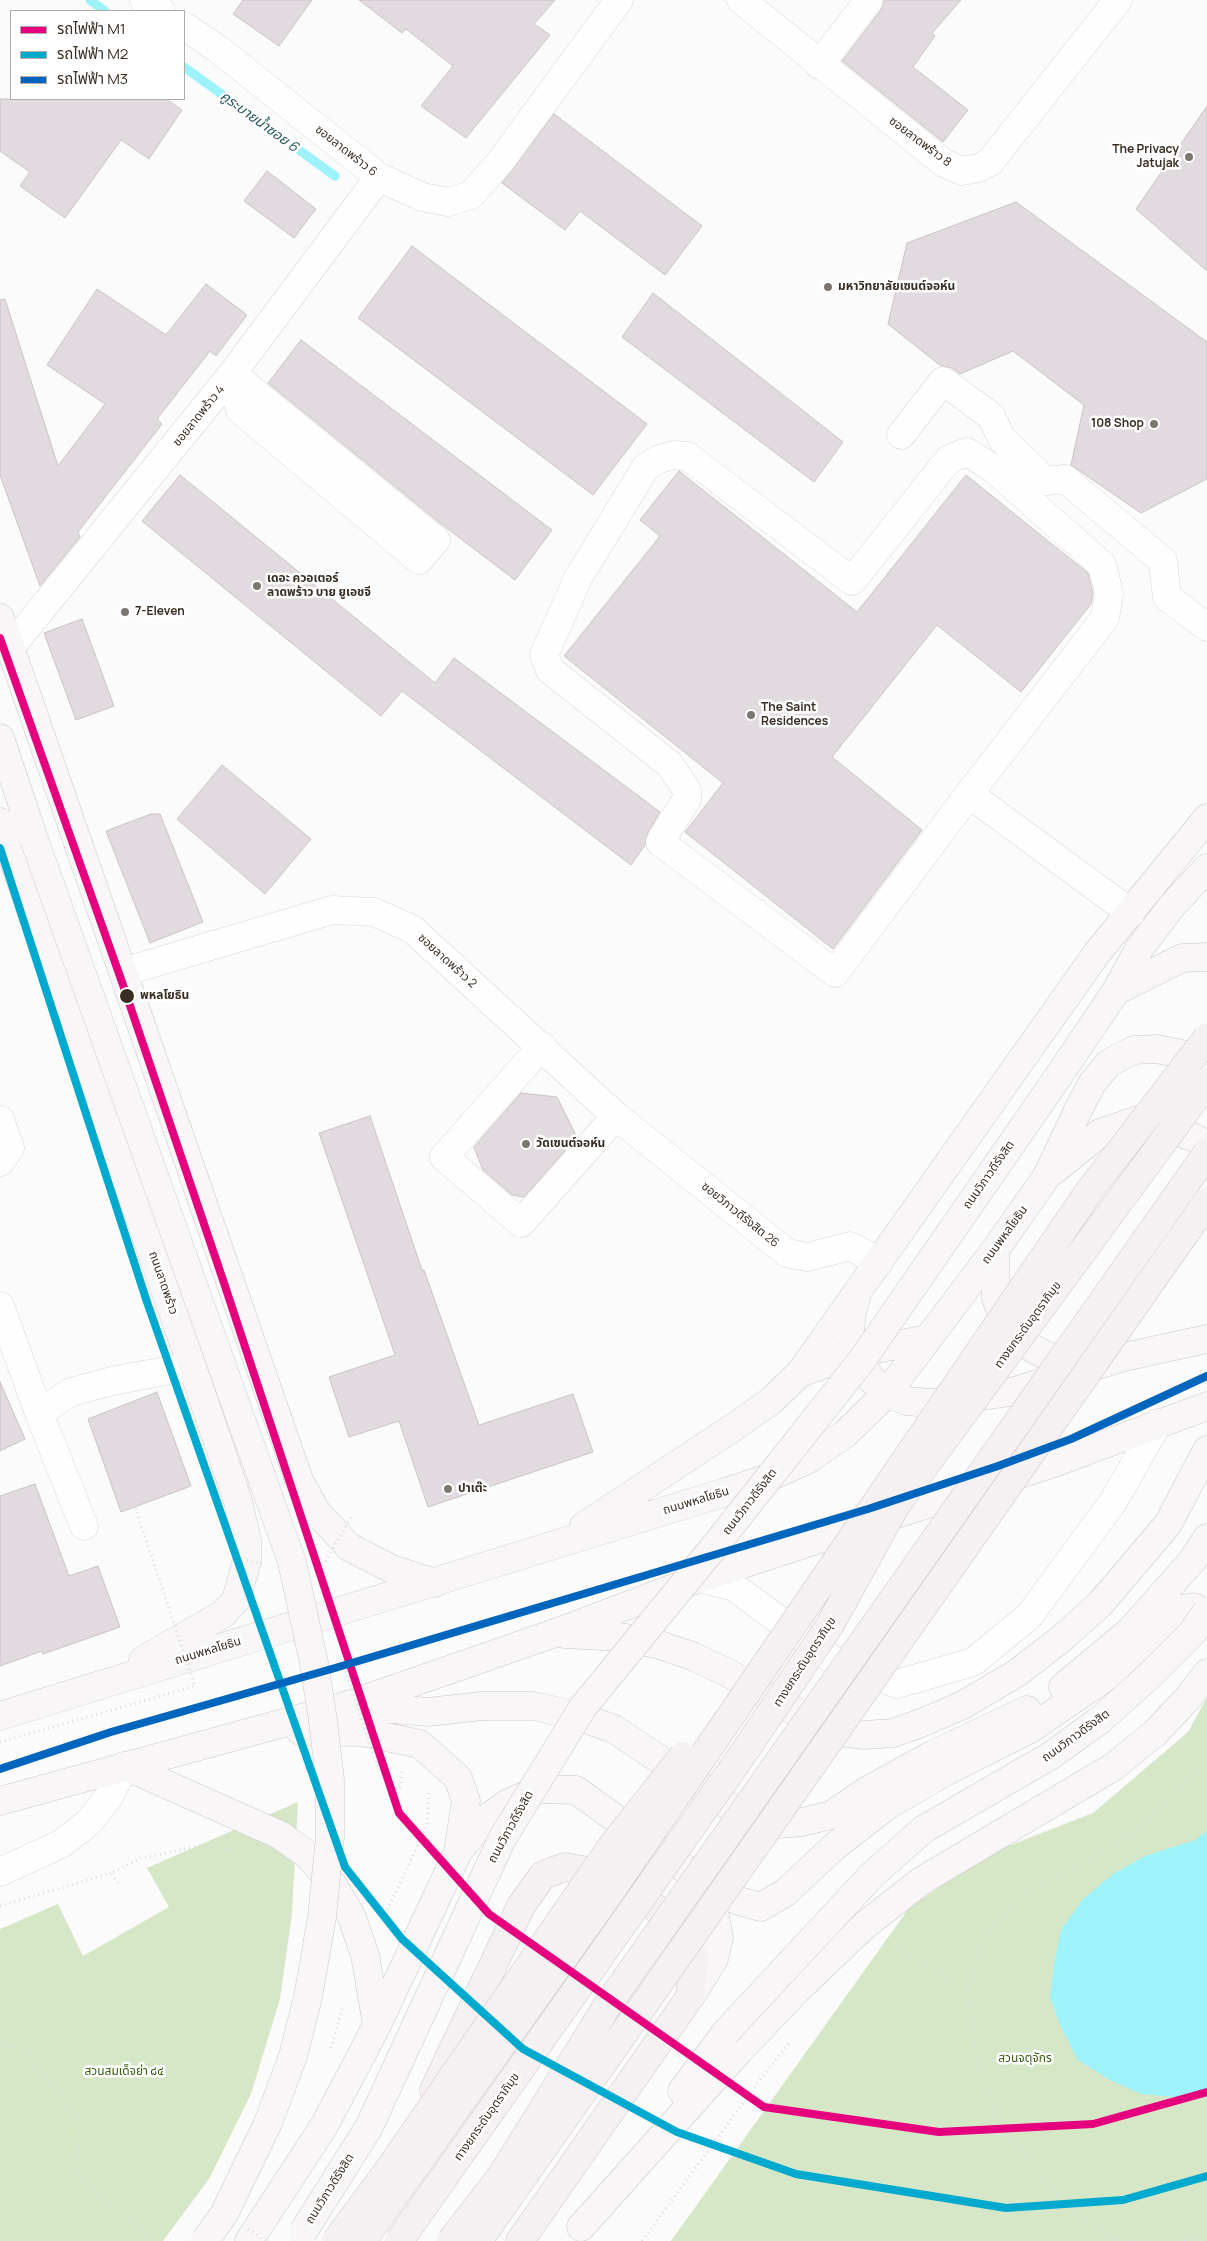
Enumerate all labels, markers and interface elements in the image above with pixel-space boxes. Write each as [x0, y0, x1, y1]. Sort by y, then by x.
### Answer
legend [10, 10, 185, 100]
text: รถไฟฟ้า M1 [57, 18, 126, 39]
text: รถไฟฟ้า M2 [57, 43, 128, 64]
text: รถไฟฟ้า M3 [57, 68, 128, 89]
water label: คูระบายน้ำซอย 6 [217, 88, 301, 156]
street label: ซอยลาดพร้าว 8 [886, 114, 954, 170]
street label: ซอยลาดพร้าว 6 [312, 122, 380, 180]
place label: The Privacy Jatujak [1112, 143, 1179, 171]
marker: The Privacy Jatujak [1183, 151, 1195, 163]
place label: มหาวิทยาลัยเซนต์จอห์น [838, 280, 955, 294]
marker: มหาวิทยาลัยเซนต์จอห์น [822, 281, 834, 293]
street label: ซอยลาดพร้าว 4 [170, 383, 228, 449]
place label: 108 Shop [1091, 417, 1144, 431]
marker: 108 Shop [1148, 418, 1160, 430]
place label: เดอะ ควอเตอร์ ลาดพร้าว บาย ยูเอชจี [267, 572, 371, 600]
marker: เดอะ ควอเตอร์ ลาดพร้าว บาย ยูเอชจี [251, 580, 263, 592]
place label: 7-Eleven [135, 605, 185, 619]
marker: 7-Eleven [119, 606, 131, 618]
place label: The Saint Residences [761, 701, 828, 729]
marker: The Saint Residences [745, 709, 757, 721]
street label: ซอยลาดพร้าว 2 [415, 931, 479, 991]
marker: พหลโยธิน [118, 987, 136, 1005]
place label: พหลโยธิน [140, 989, 189, 1003]
place label: วัดเซนต์จอห์น [536, 1137, 605, 1151]
marker: วัดเซนต์จอห์น [520, 1138, 532, 1150]
street label: ถนนวิภาวดีรังสิต [960, 1138, 1018, 1212]
street label: ซอยวิภาวดีรังสิต 26 [698, 1179, 782, 1251]
street label: ถนนพหลโยธิน [979, 1203, 1031, 1267]
street label: ถนนลาดพร้าว [145, 1249, 181, 1317]
street label: ทางยกระดับอุตราภิมุข [992, 1279, 1064, 1371]
street label: ถนนวิภาวดีรังสิต [720, 1466, 780, 1538]
place label: ปาเต๊ะ [458, 1482, 487, 1496]
marker: ปาเต๊ะ [442, 1483, 454, 1495]
street label: ถนนพหลโยธิน [661, 1484, 731, 1518]
street label: ทางยกระดับอุตราภิมุข [771, 1615, 839, 1709]
street label: ถนนพหลโยธิน [173, 1634, 243, 1668]
street label: ถนนวิภาวดีรังสิต [1039, 1707, 1113, 1765]
street label: ถนนวิภาวดีรังสิต [485, 1789, 537, 1865]
park label: สวนจตุจักร [998, 2052, 1052, 2066]
park label: สวนสมเด็จย่า ๘๔ [84, 2065, 164, 2079]
street label: ทางยกระดับอุตราภิมุข [451, 2070, 523, 2164]
street label: ถนนวิภาวดีรังสิต [303, 2151, 357, 2227]

